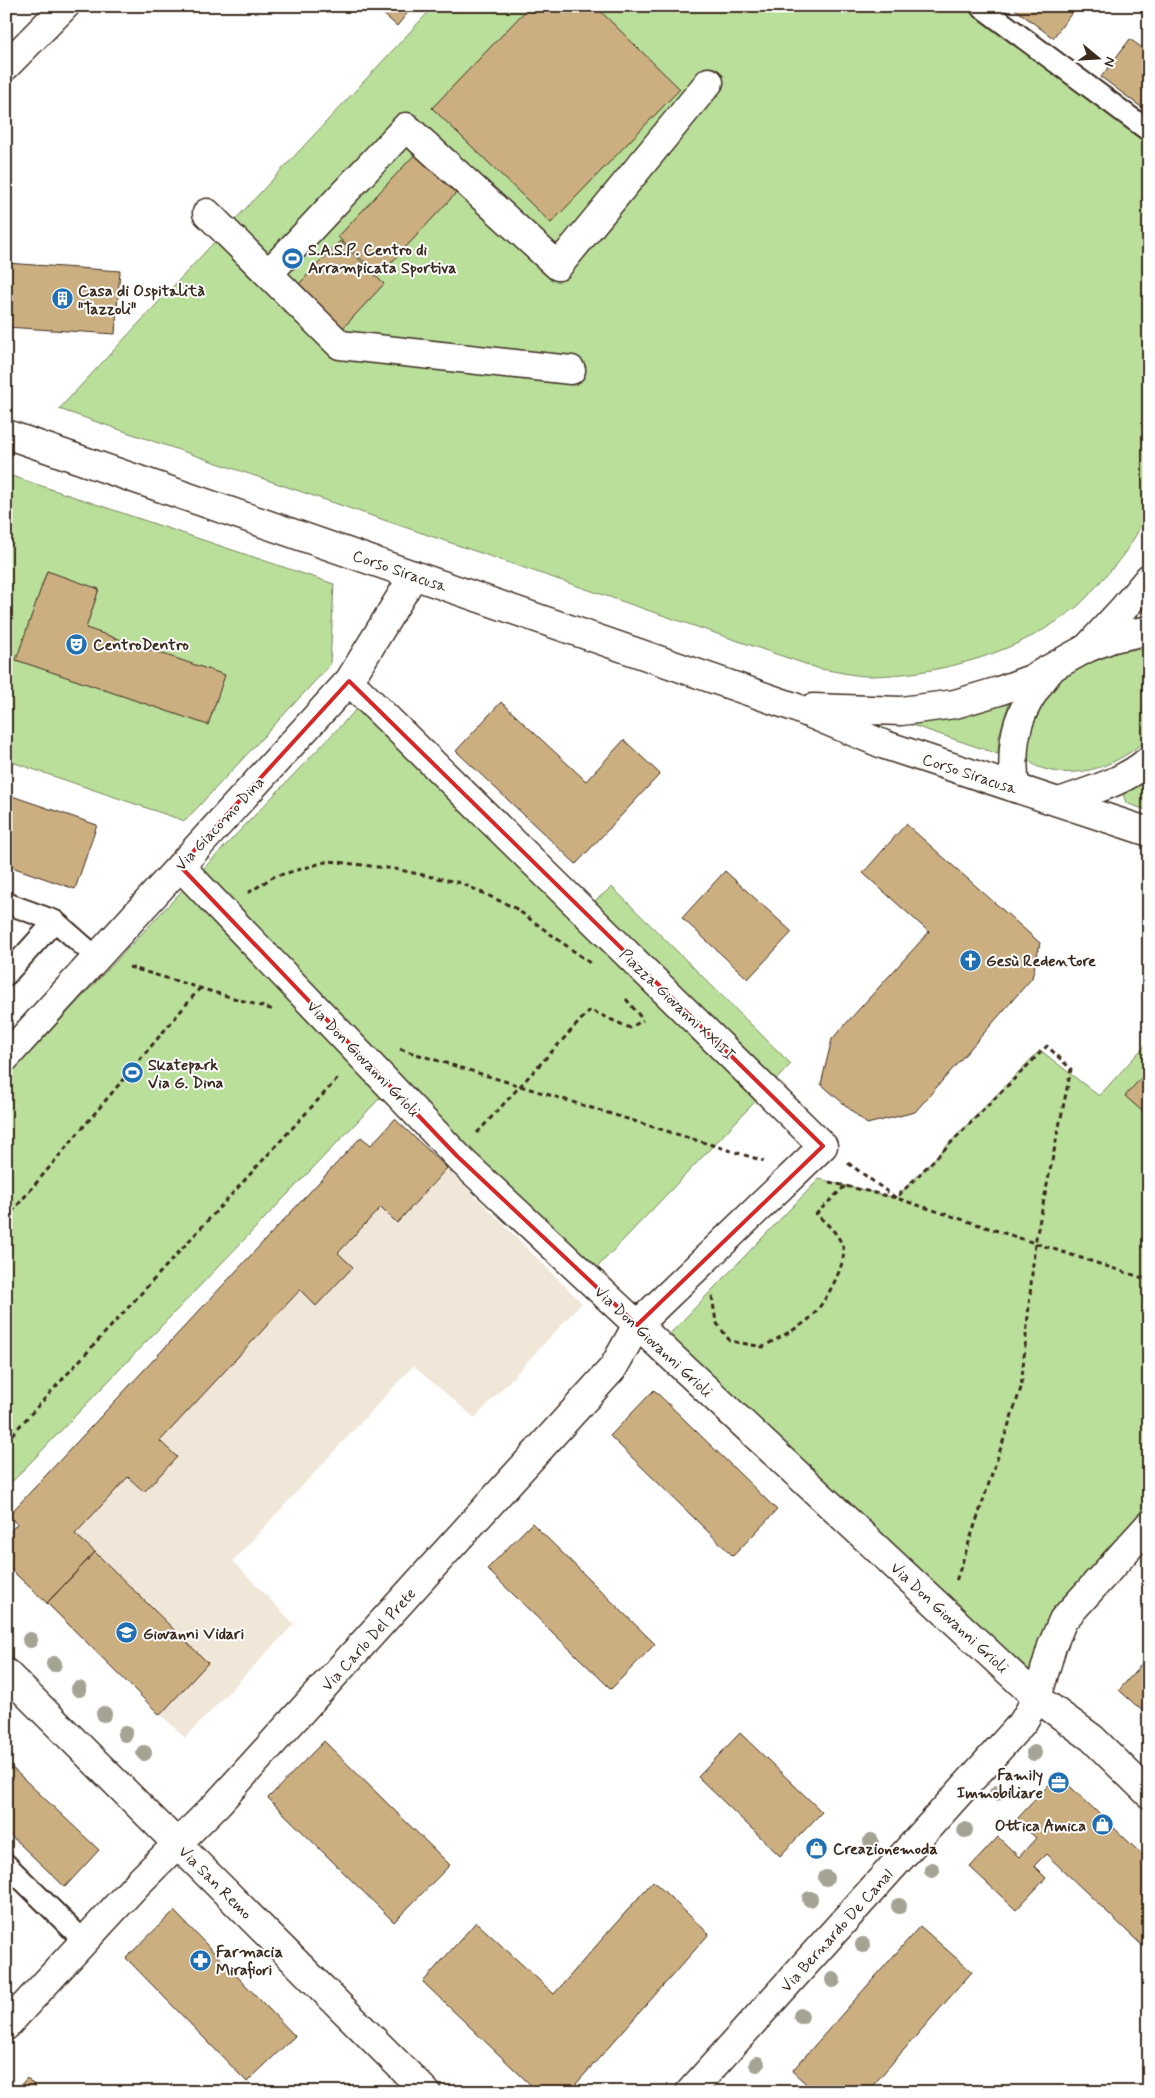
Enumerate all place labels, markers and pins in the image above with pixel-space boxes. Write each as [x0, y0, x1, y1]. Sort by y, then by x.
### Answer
place label: S.A.S.P. Centro di Arrampicata Sportiva [308, 240, 456, 279]
sports icon: S.A.S.P. Centro di Arrampicata Sportiva [280, 246, 304, 270]
place label: Casa di Ospitalità "Tazzoli" [78, 281, 205, 320]
building icon: Casa di Ospitalità "Tazzoli" [50, 287, 74, 311]
theatre icon: CentroDentro [65, 632, 89, 656]
place label: CentroDentro [93, 635, 189, 656]
church icon: Gesù Redentore [958, 948, 982, 972]
place label: Gesù Redentore [986, 951, 1096, 972]
place label: Skatepark Via G. Dina [148, 1055, 224, 1094]
sports icon: Skatepark Via G. Dina [120, 1061, 144, 1085]
school or university icon: Giovanni Vidari [115, 1621, 139, 1645]
place label: Giovanni Vidari [143, 1624, 244, 1645]
place label: Family Immobiliare [957, 1765, 1043, 1804]
office icon: Family Immobiliare [1047, 1771, 1071, 1795]
shop icon: Ottica Amica [1090, 1813, 1114, 1837]
place label: Ottica Amica [995, 1816, 1086, 1837]
shop icon: Creazionemoda [805, 1836, 829, 1860]
place label: Creazionemoda [833, 1839, 938, 1860]
place label: Farmacia Mirafiori [216, 1942, 283, 1981]
pharmacy icon: Farmacia Mirafiori [188, 1948, 212, 1972]

